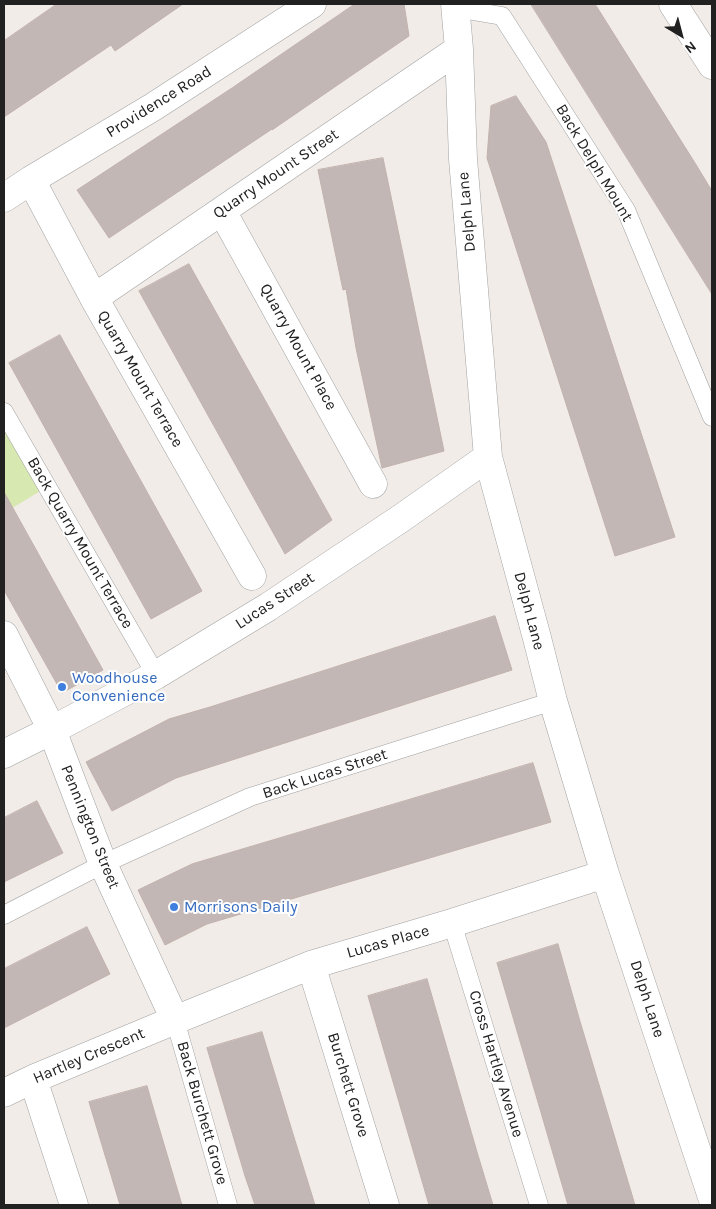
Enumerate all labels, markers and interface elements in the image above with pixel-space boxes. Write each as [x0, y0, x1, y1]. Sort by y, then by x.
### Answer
north arrow [656, 10, 706, 60]
text: N [681, 38, 699, 57]
street label: Providence Road [103, 62, 215, 142]
street label: Back Delph Mount [551, 101, 637, 225]
street label: Quarry Mount Street [210, 125, 342, 223]
street label: Delph Lane [454, 171, 480, 253]
street label: Quarry Mount Place [255, 280, 341, 414]
street label: Quarry Mount Terrace [93, 307, 187, 451]
street label: Back Quarry Mount Terrace [23, 454, 137, 632]
street label: Lucas Street [232, 568, 318, 634]
street label: Delph Lane [509, 570, 549, 652]
place label: Woodhouse Convenience [72, 668, 165, 706]
marker: Woodhouse Convenience [56, 681, 68, 693]
street label: Back Lucas Street [260, 745, 390, 803]
street label: Pennington Street [56, 762, 124, 892]
place label: Morrisons Daily [184, 897, 298, 917]
marker: Morrisons Daily [168, 901, 180, 913]
street label: Lucas Place [344, 921, 432, 963]
street label: Delph Lane [625, 958, 669, 1040]
street label: Cross Hartley Avenue [464, 988, 528, 1140]
street label: Hartley Crescent [30, 1024, 148, 1088]
street label: Burchett Grove [323, 1030, 373, 1140]
street label: Back Burchett Grove [172, 1039, 232, 1187]

